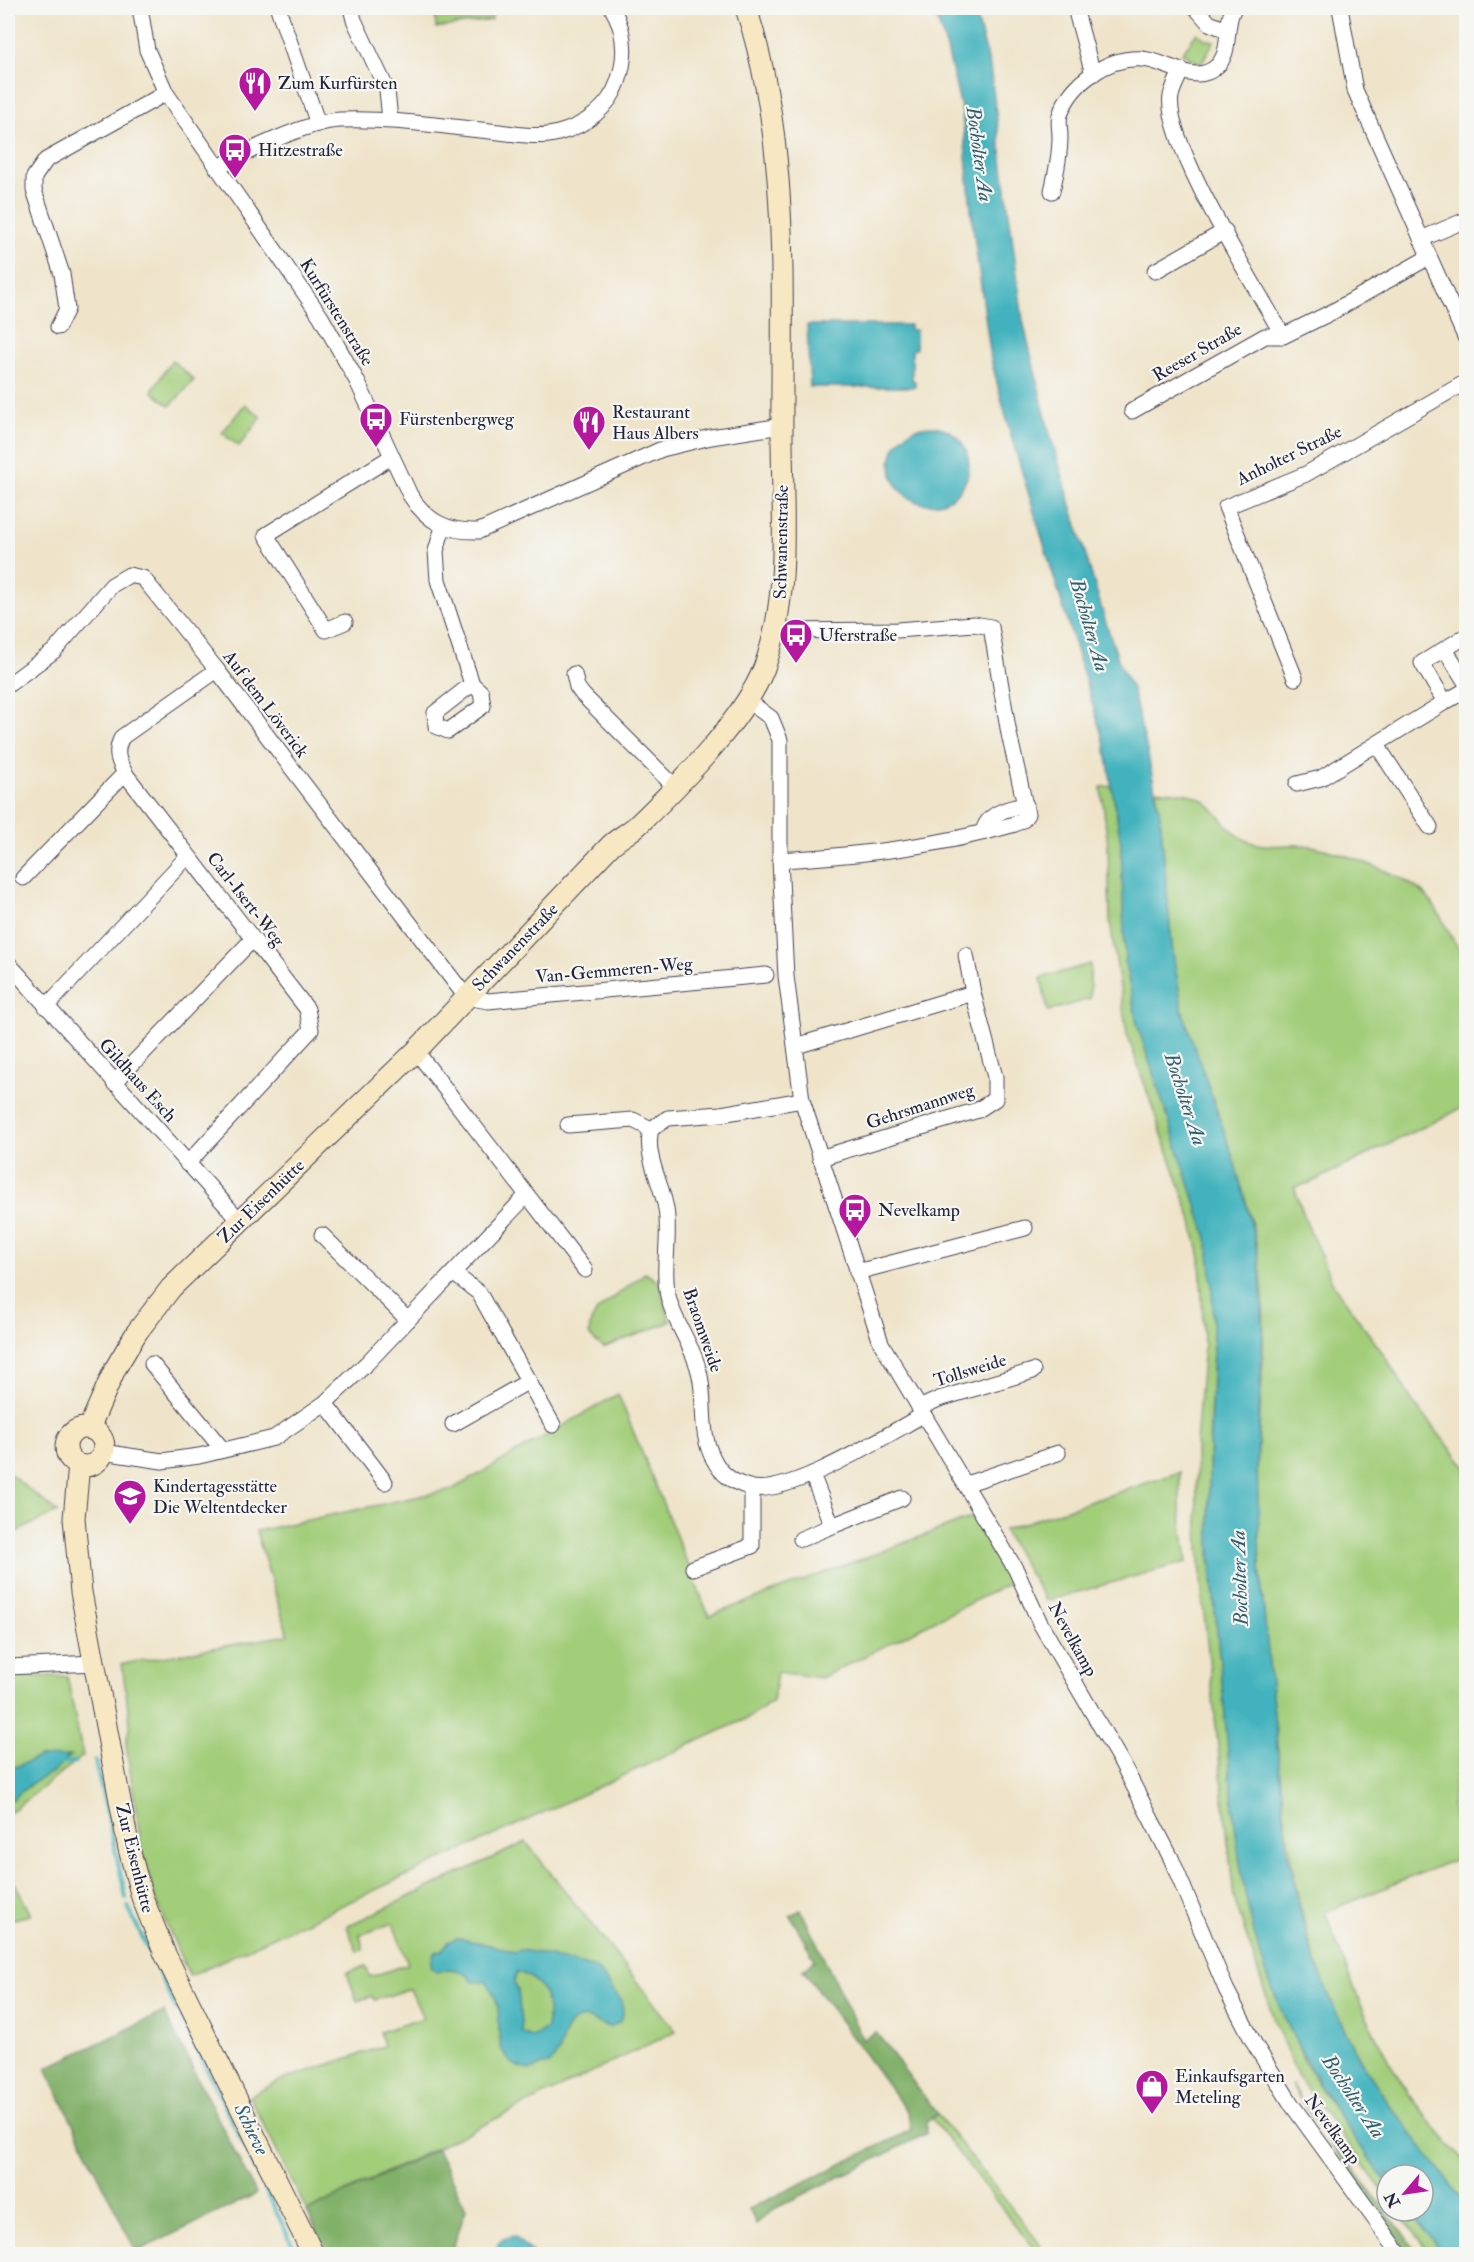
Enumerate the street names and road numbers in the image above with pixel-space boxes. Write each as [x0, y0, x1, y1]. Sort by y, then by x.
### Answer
street label: Kurfürstenstraße [294, 254, 379, 371]
street label: Reeser Straße [1149, 317, 1246, 387]
street label: Anholter Straße [1232, 420, 1346, 491]
street label: Schwanenstraße [769, 484, 794, 599]
street label: Auf dem Löverick [217, 645, 314, 763]
street label: Carl-Isert-Weg [202, 847, 290, 952]
street label: Schwanenstraße [467, 898, 564, 996]
street label: Van-Gemmeren-Weg [534, 952, 695, 989]
street label: Gildhaus Esch [94, 1034, 182, 1128]
street label: Gehrsmannweg [863, 1078, 978, 1135]
street label: Zur Eisenhütte [213, 1154, 310, 1248]
street label: Braomweide [677, 1285, 728, 1376]
street label: Tollsweide [931, 1348, 1010, 1392]
street label: Nevelkamp [1043, 1598, 1102, 1681]
street label: Zur Eisenhütte [110, 1801, 159, 1916]
street label: Nevelkamp [1299, 2089, 1366, 2169]

